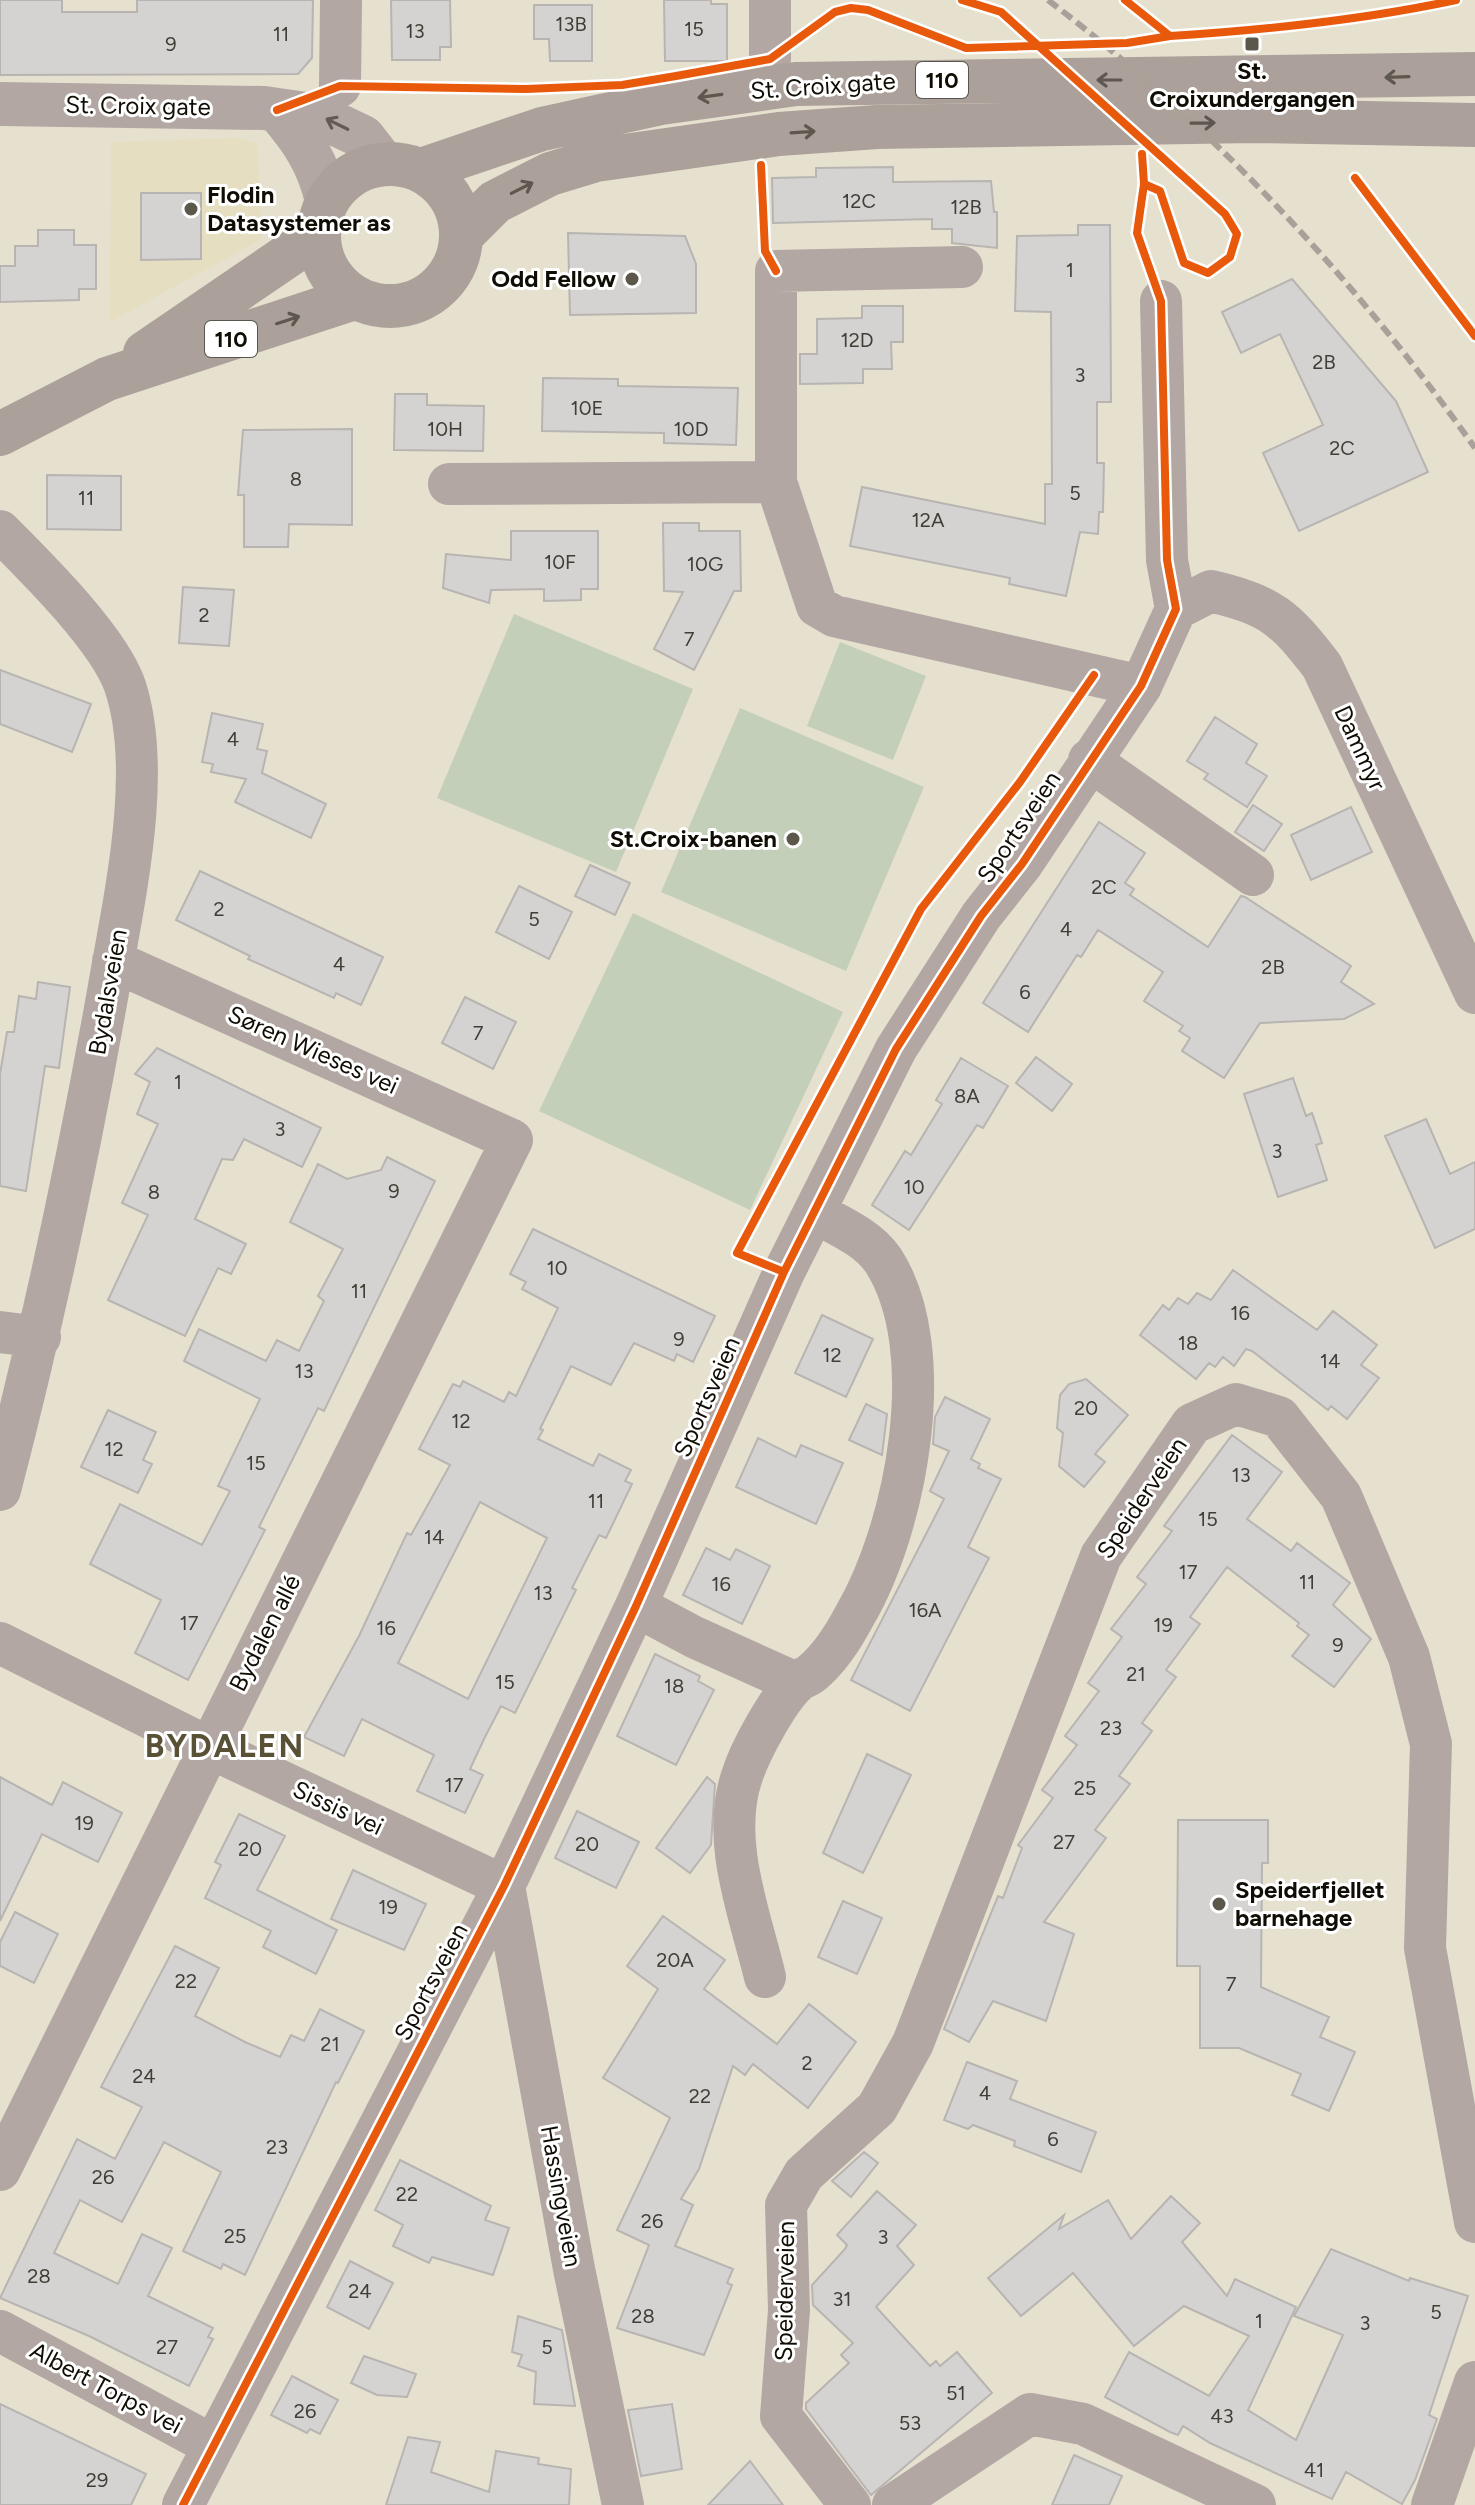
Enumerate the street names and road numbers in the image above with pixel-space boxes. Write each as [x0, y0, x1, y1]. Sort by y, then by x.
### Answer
road number: 110 [916, 62, 968, 98]
street label: St. Croix gate [749, 66, 897, 105]
street label: St. Croix gate [65, 90, 211, 121]
road number: 110 [205, 321, 257, 357]
street label: Dammyr [1328, 701, 1393, 795]
street label: Sportsveien [971, 765, 1067, 888]
street label: Bydalsveien [82, 927, 133, 1057]
street label: Søren Wieses vei [224, 999, 403, 1100]
street label: Sportsveien [667, 1332, 746, 1461]
street label: Speiderveien [1090, 1431, 1193, 1564]
street label: Bydalen allé [223, 1570, 306, 1696]
street label: Sissis vei [288, 1774, 388, 1841]
street label: Sportsveien [388, 1918, 474, 2045]
street label: Hassingveien [535, 2123, 588, 2269]
street label: Speiderveien [769, 2221, 800, 2361]
street label: Albert Torps vei [25, 2335, 187, 2440]

